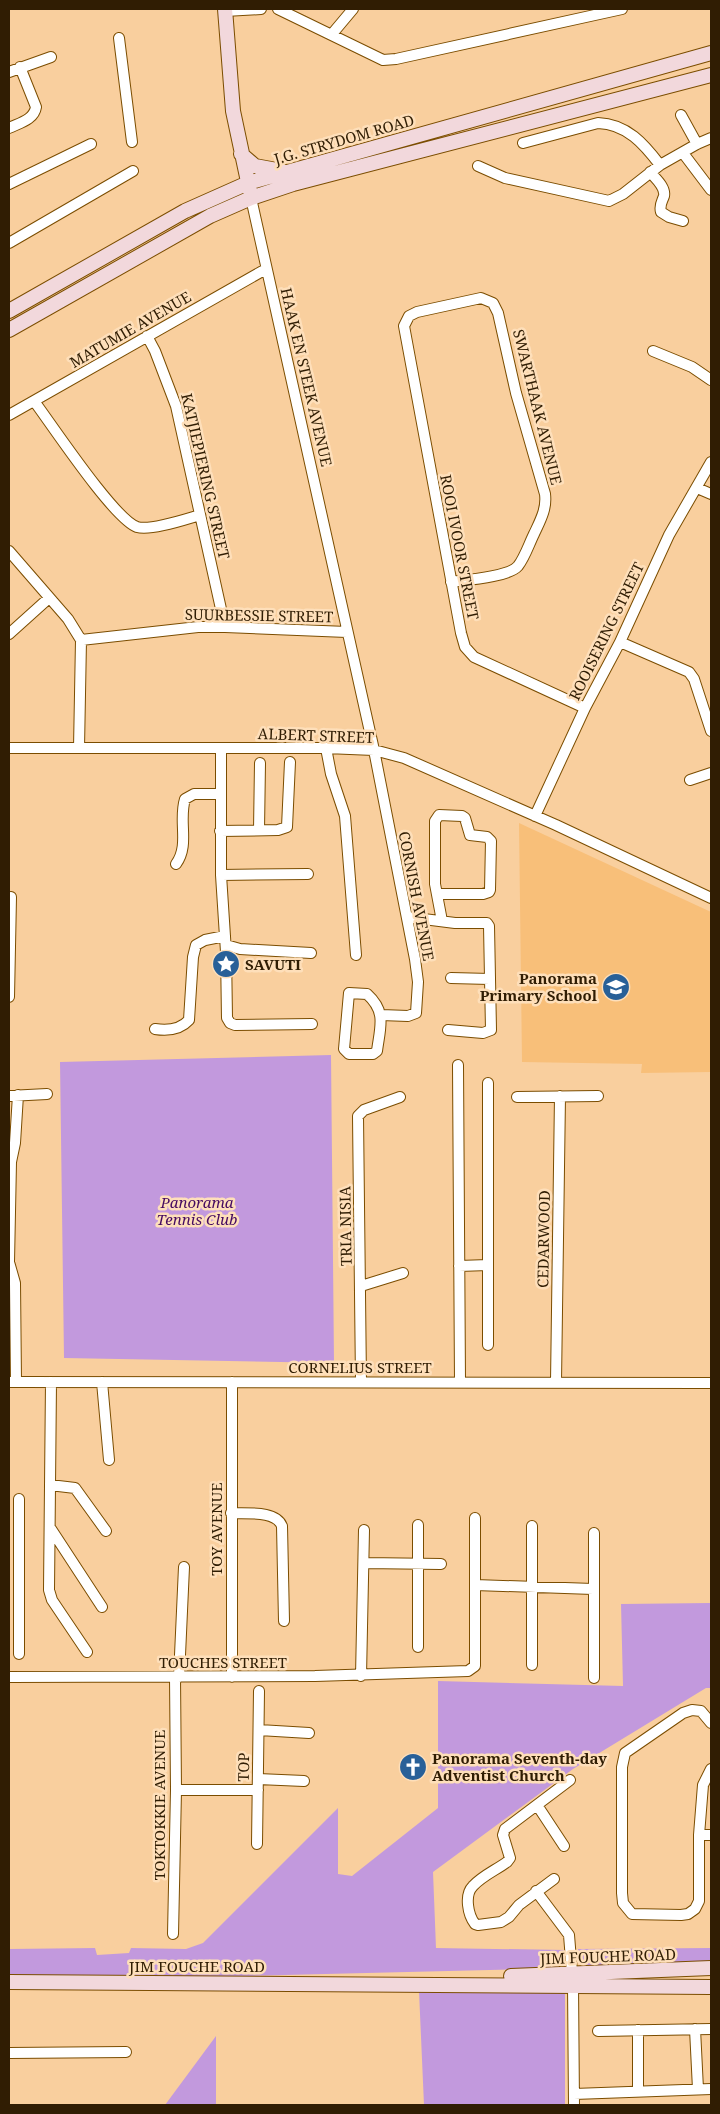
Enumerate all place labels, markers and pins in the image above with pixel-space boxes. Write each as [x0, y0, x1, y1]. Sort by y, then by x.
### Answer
place icon: SAVUTI [211, 949, 241, 979]
place label: SAVUTI [245, 954, 301, 974]
place label: Panorama Primary School [480, 968, 598, 1005]
school or university icon: Panorama Primary School [601, 972, 631, 1002]
place label: Panorama Seventh-day Adventist Church [432, 1748, 607, 1785]
church icon: Panorama Seventh-day Adventist Church [398, 1752, 428, 1782]

